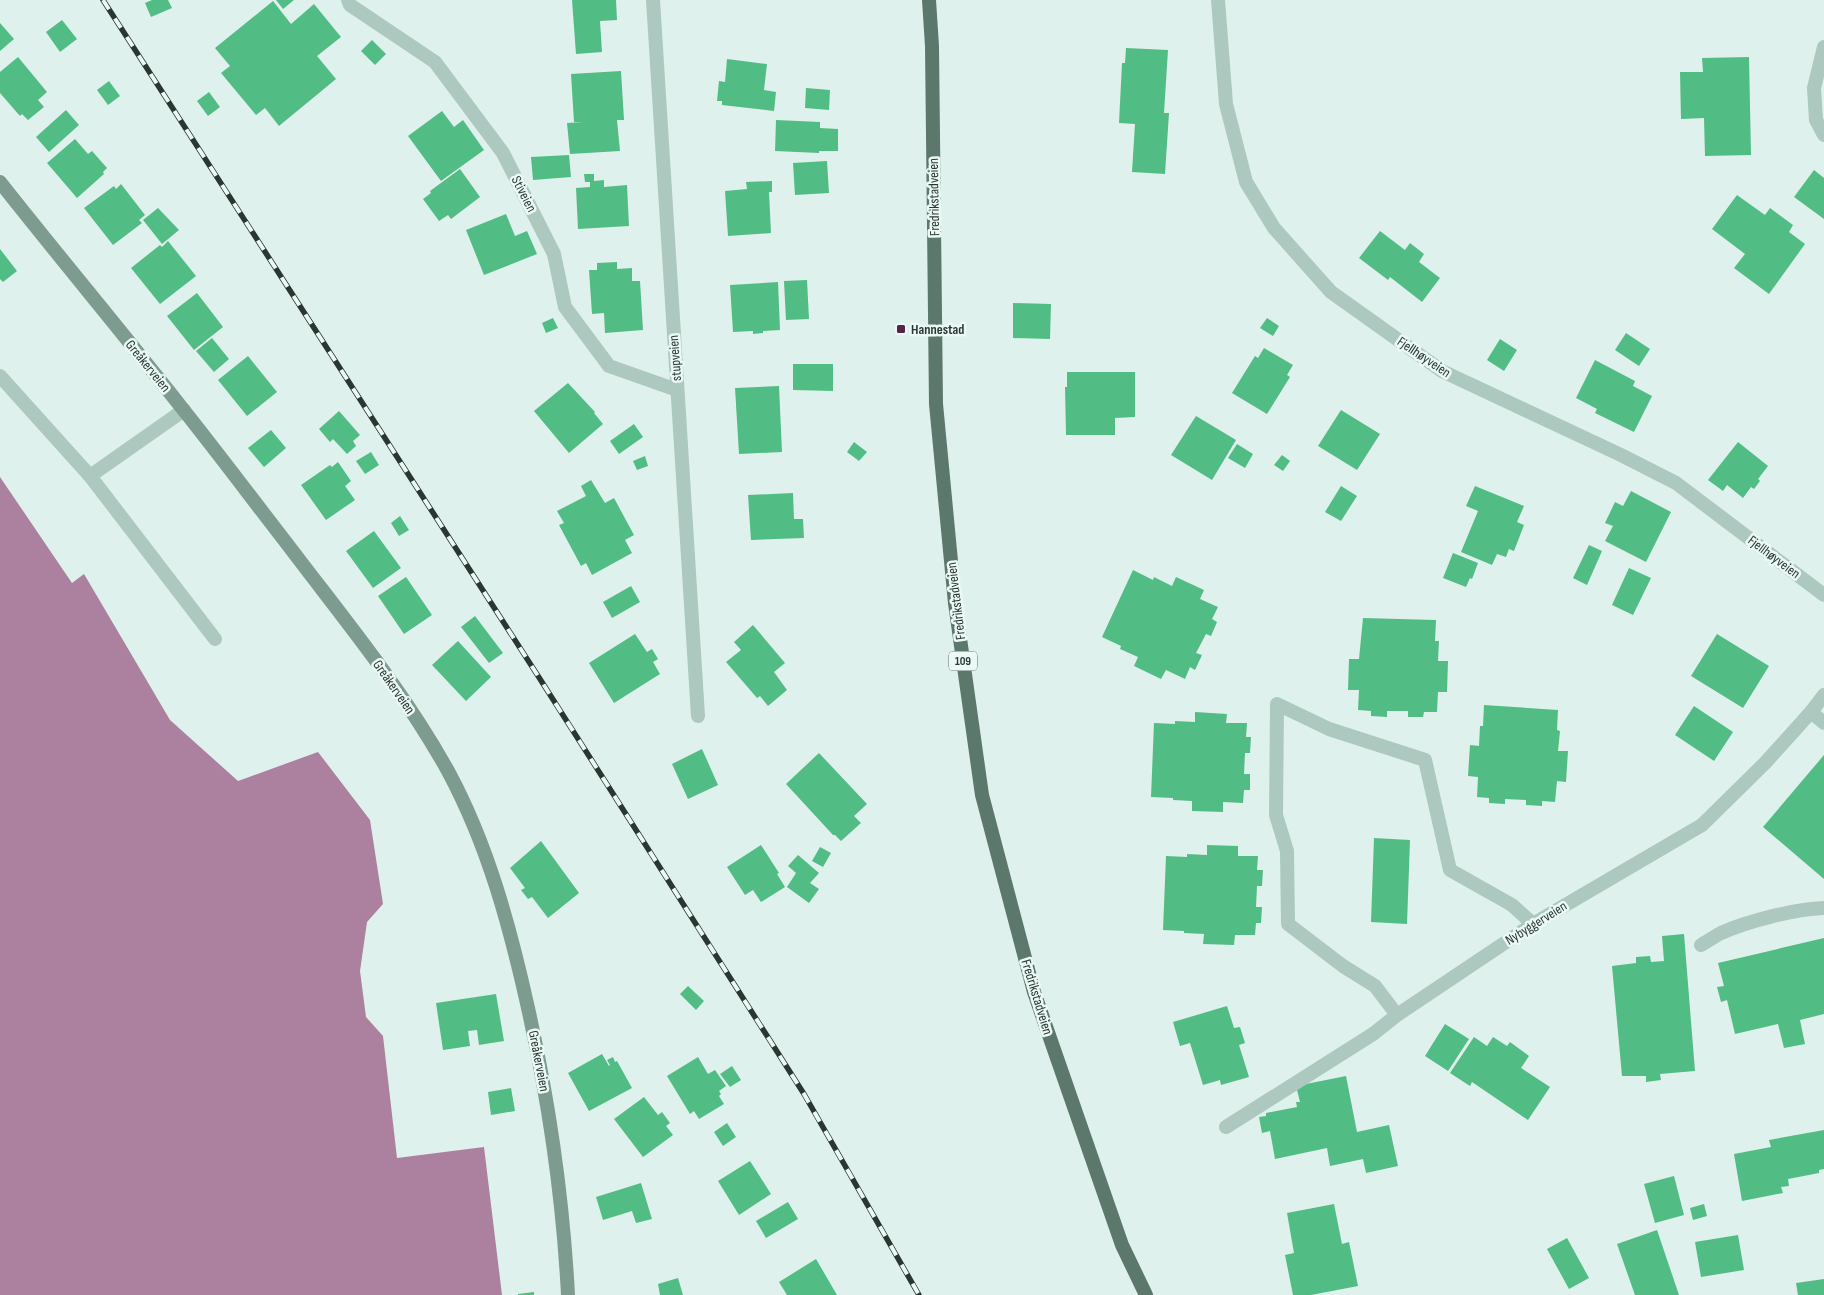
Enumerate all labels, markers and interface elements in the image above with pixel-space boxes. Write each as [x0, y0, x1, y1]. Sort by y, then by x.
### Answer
street label: Fredrikstadveien [925, 158, 943, 236]
street label: Stiveien [508, 173, 540, 215]
place label: Hannestad [911, 321, 964, 338]
marker: Hannestad [895, 323, 907, 335]
street label: Fjellhøyveien [1394, 333, 1454, 381]
street label: stupveien [665, 334, 685, 382]
street label: Greåkerveien [122, 337, 174, 395]
street label: Fjellhøyveien [1744, 532, 1804, 582]
street label: Fredrikstadveien [943, 561, 969, 641]
road number: 109 [949, 651, 977, 670]
street label: Greåkerveien [369, 657, 419, 717]
street label: Nybyggerveien [1502, 897, 1570, 949]
street label: Fredrikstadveien [1017, 957, 1057, 1037]
street label: Greåkerveien [525, 1029, 553, 1093]

